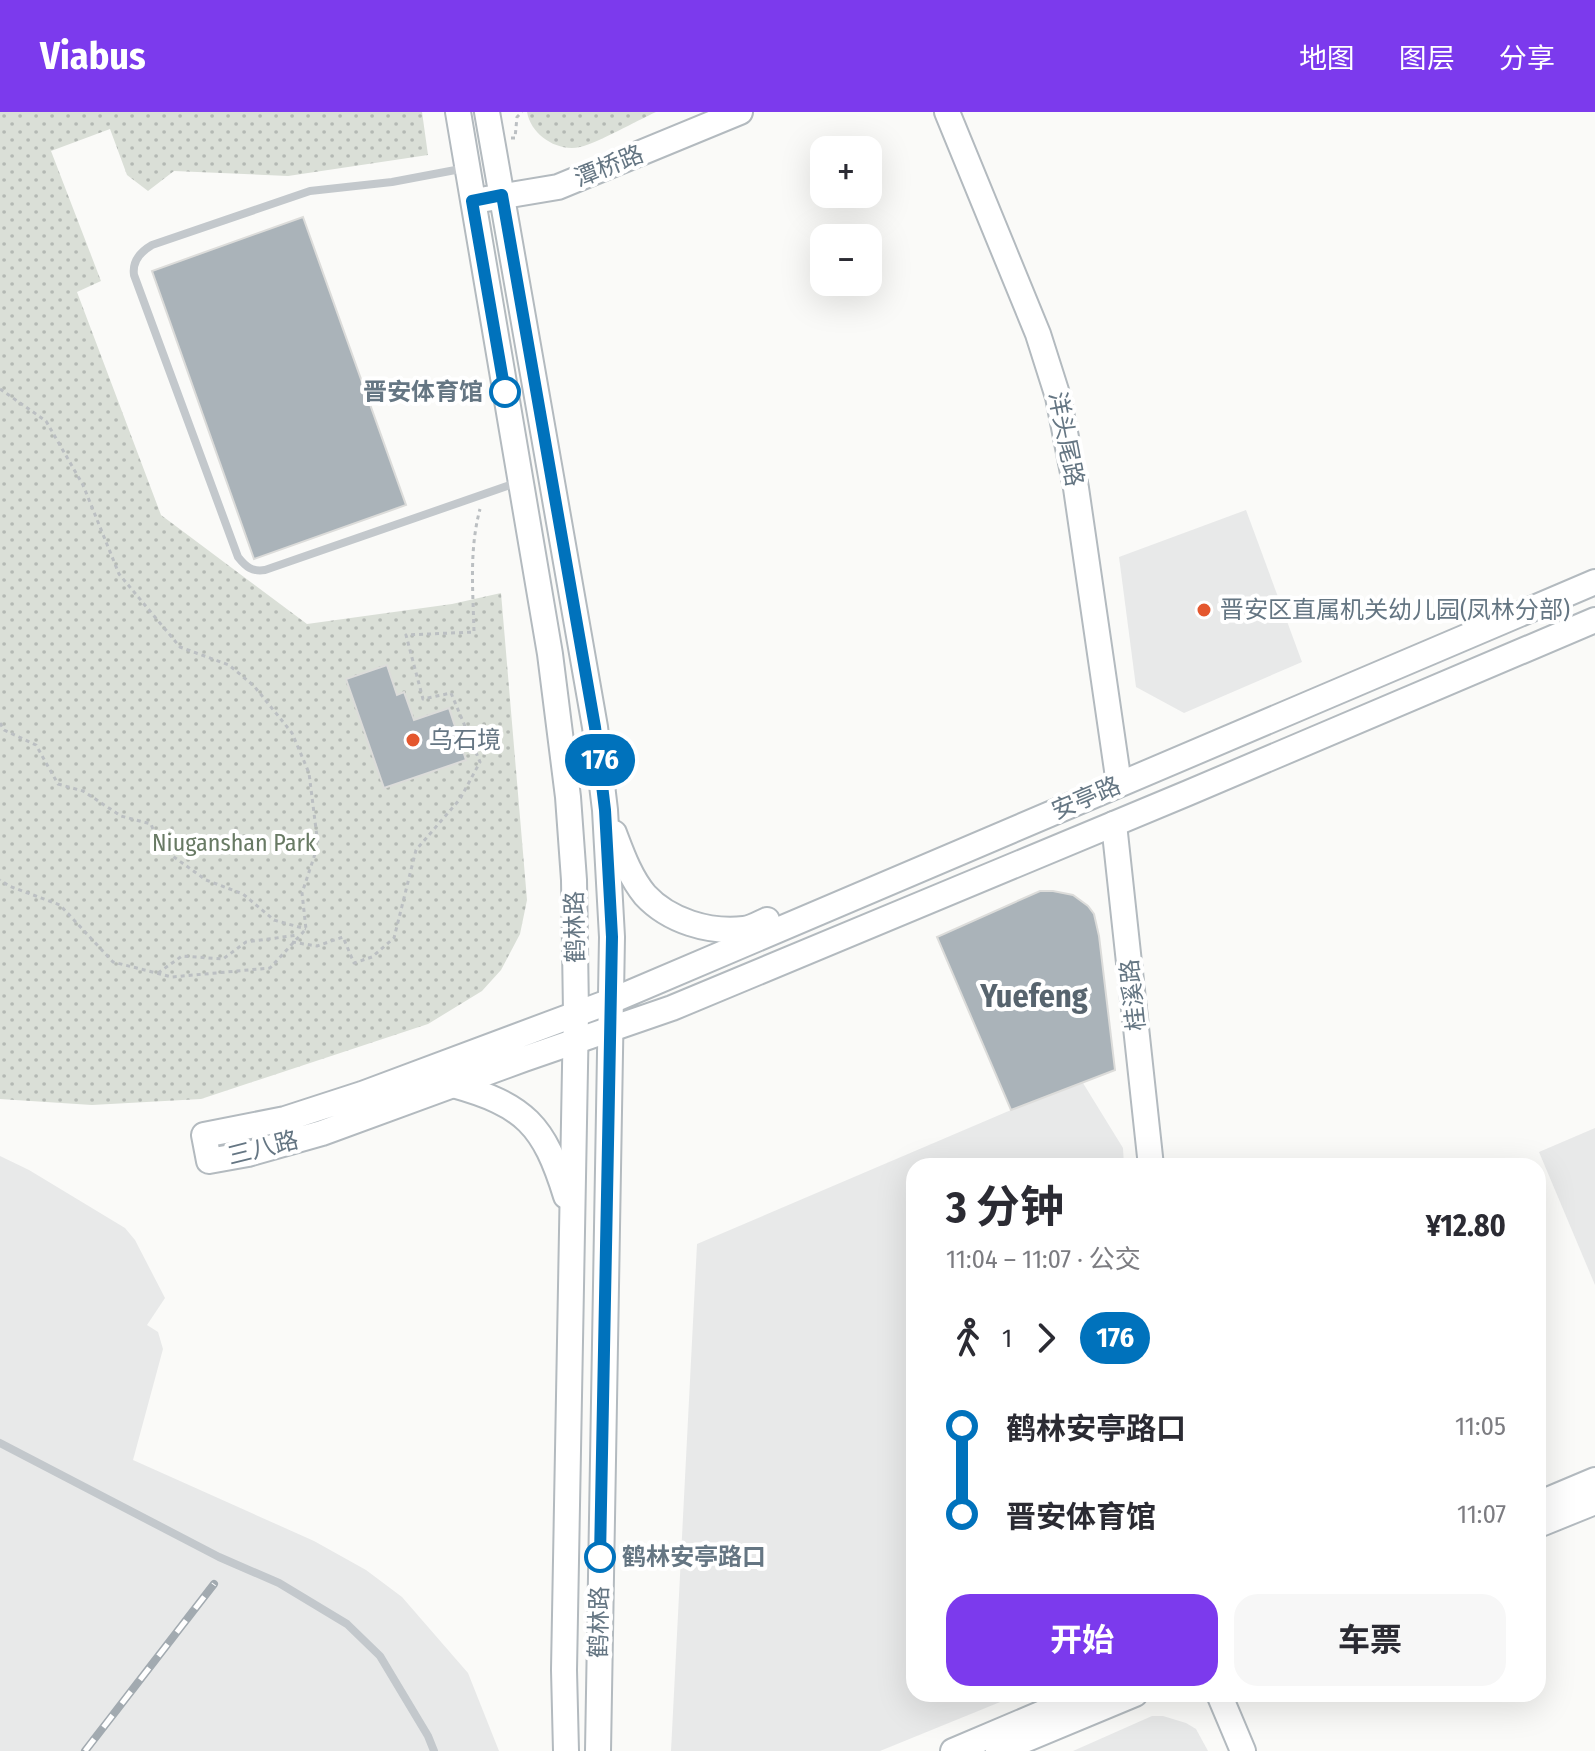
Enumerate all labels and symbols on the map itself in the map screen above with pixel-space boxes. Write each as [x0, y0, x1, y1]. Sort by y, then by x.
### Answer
street label: 潭桥路 [570, 140, 648, 192]
marker: 晋安体育馆 [490, 377, 520, 407]
place label: 晋安体育馆 [363, 378, 483, 406]
street label: 洋头尾路 [1043, 389, 1089, 489]
place label: 晋安区直属机关幼儿园(凤林分部) [1220, 596, 1570, 624]
marker: 晋安区直属机关幼儿园(凤林分部) [1195, 601, 1213, 619]
place label: 乌石境 [429, 726, 501, 754]
marker: 乌石境 [404, 731, 422, 749]
line badge: 176 [554, 734, 646, 786]
street label: 安亭路 [1047, 771, 1125, 825]
park label: Niuganshan Park [152, 829, 317, 857]
street label: 鹤林路 [560, 891, 590, 963]
street label: 桂溪路 [1115, 958, 1151, 1032]
district label: Yuefeng [979, 977, 1088, 1015]
street label: 三八路 [225, 1126, 301, 1170]
marker: 鹤林安亭路口 [585, 1542, 615, 1572]
place label: 鹤林安亭路口 [622, 1543, 766, 1571]
street label: 鹤林路 [584, 1586, 614, 1658]

